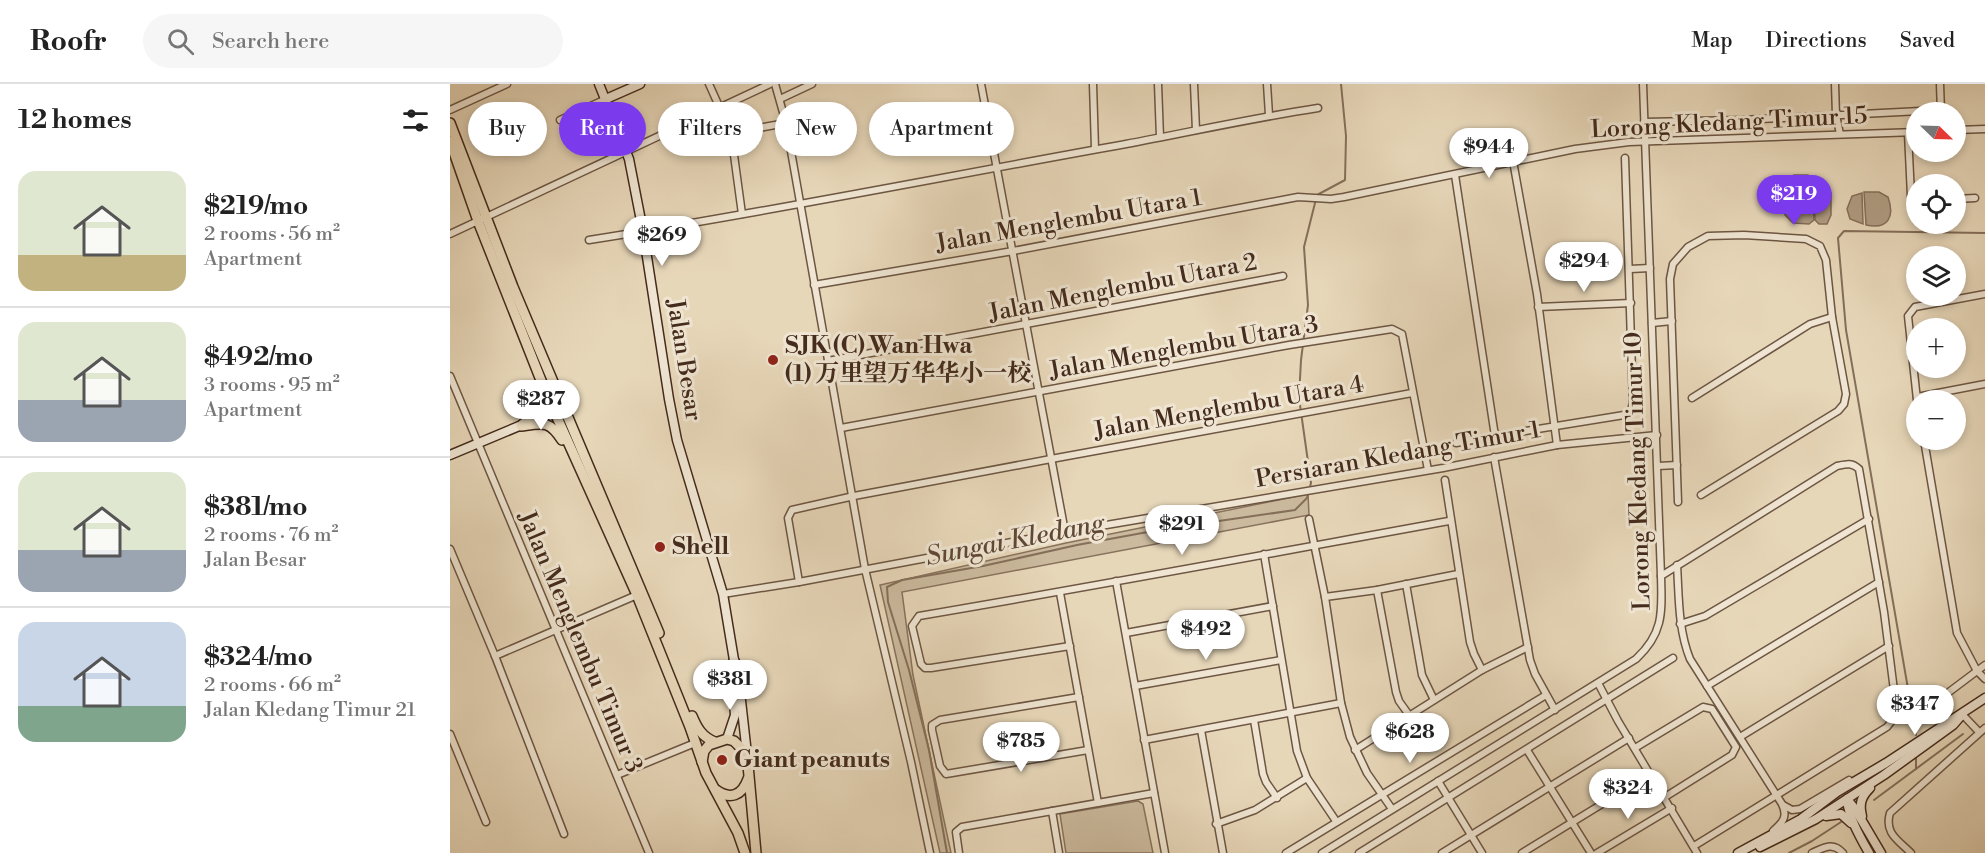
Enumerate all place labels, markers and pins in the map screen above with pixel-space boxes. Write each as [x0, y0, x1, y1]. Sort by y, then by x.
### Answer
pin: $944 [1453, 128, 1525, 179]
pin: $219 [1758, 175, 1830, 226]
pin: $269 [626, 216, 698, 267]
pin: $294 [1548, 242, 1620, 293]
place label: SJK (C) Wan Hwa (1) 万里望万华华小一校 [785, 331, 1031, 389]
marker: SJK (C) Wan Hwa (1) 万里望万华华小一校 [766, 353, 780, 367]
pin: $287 [505, 380, 577, 431]
pin: $291 [1146, 505, 1218, 556]
place label: Shell [672, 532, 729, 562]
marker: Shell [653, 540, 667, 554]
pin: $492 [1170, 610, 1242, 661]
pin: $381 [694, 660, 766, 711]
pin: $347 [1879, 685, 1951, 736]
pin: $628 [1374, 713, 1446, 764]
pin: $785 [985, 722, 1057, 773]
place label: Giant peanuts [734, 745, 890, 775]
marker: Giant peanuts [715, 753, 729, 767]
pin: $324 [1592, 769, 1664, 820]

